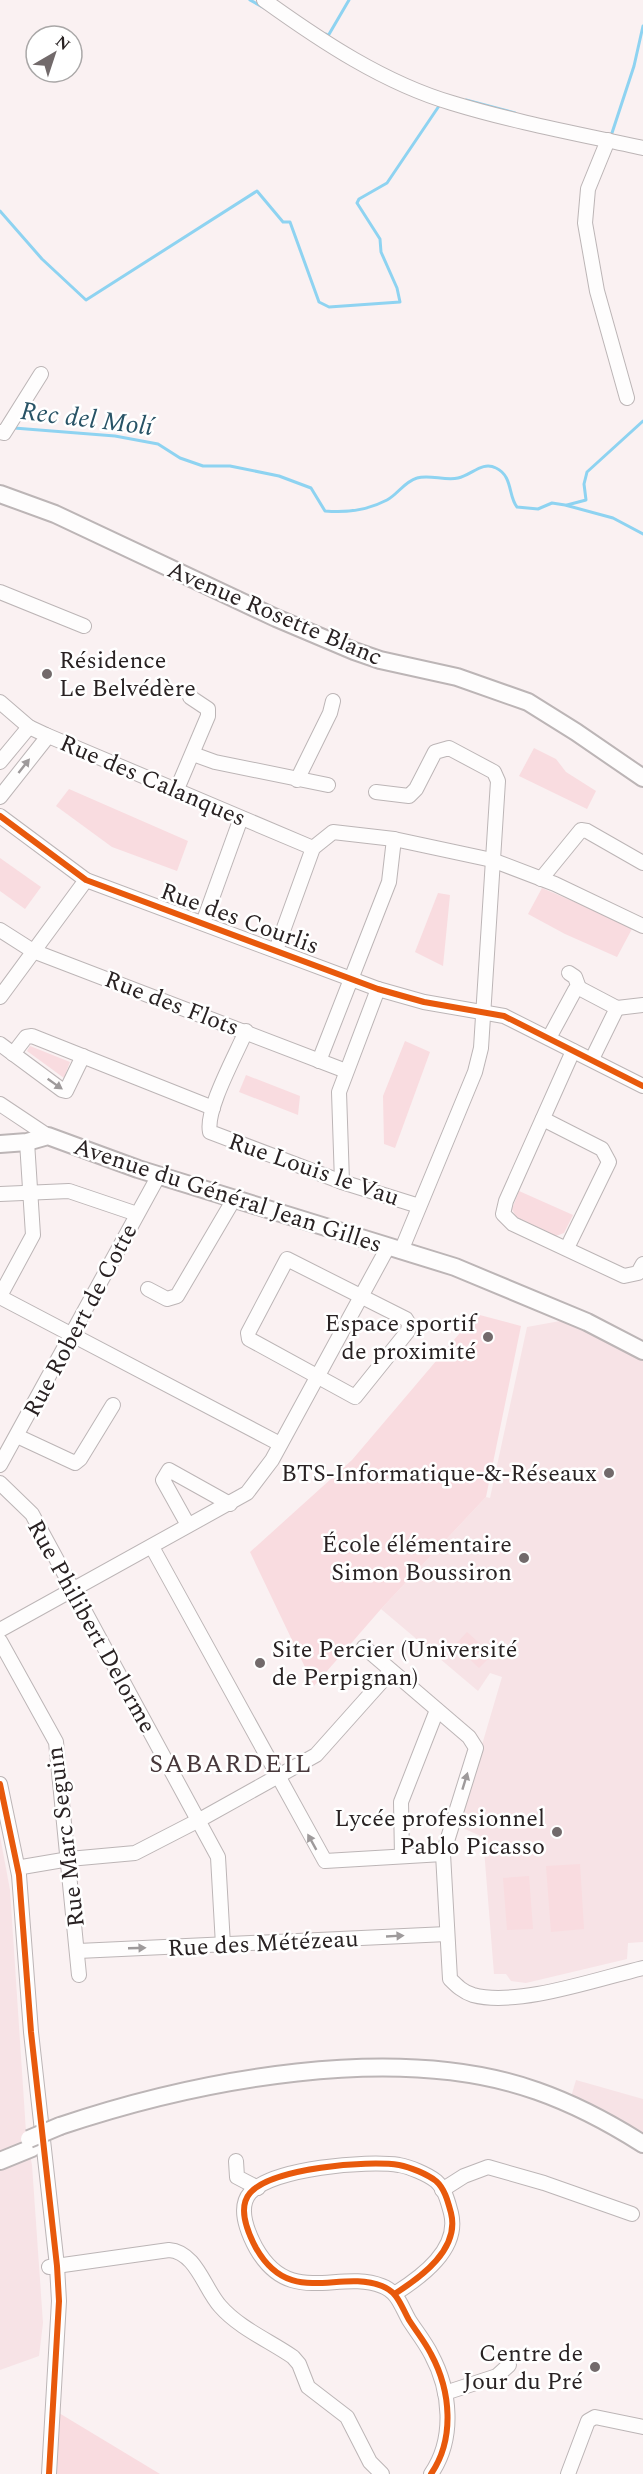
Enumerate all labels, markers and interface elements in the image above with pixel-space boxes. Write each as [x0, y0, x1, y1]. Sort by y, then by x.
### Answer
north arrow [24, 24, 84, 84]
text: N [50, 30, 75, 57]
water label: Rec del Molí [18, 391, 158, 447]
street label: Avenue Rosette Blanc [162, 552, 388, 676]
place label: Résidence Le Belvédère [59, 643, 196, 707]
marker: Résidence Le Belvédère [40, 667, 54, 681]
street label: Rue des Calanques [54, 725, 251, 836]
one-way arrow [18, 759, 30, 774]
street label: Rue des Courlis [155, 874, 324, 964]
street label: Rue des Flots [99, 962, 244, 1046]
one-way arrow [46, 1078, 62, 1090]
street label: Rue Louis le Vau [223, 1124, 404, 1216]
street label: Avenue du Général Jean Gilles [69, 1129, 387, 1263]
street label: Rue Robert de Cotte [15, 1217, 147, 1424]
place label: Espace sportif de proximité [325, 1306, 478, 1370]
marker: Espace sportif de proximité [481, 1330, 495, 1344]
place label: BTS-Informatique-&-Réseaux [281, 1456, 597, 1492]
marker: BTS-Informatique-&-Réseaux [602, 1466, 616, 1480]
street label: Rue Philibert Delorme [17, 1513, 165, 1740]
place label: École élémentaire Simon Boussiron [322, 1527, 512, 1591]
marker: École élémentaire Simon Boussiron [517, 1551, 531, 1565]
place label: Site Percier (Université de Perpignan) [272, 1632, 517, 1696]
marker: Site Percier (Université de Perpignan) [253, 1656, 267, 1670]
district label: SABARDEIL [149, 1744, 313, 1784]
street label: Rue Marc Seguin [37, 1745, 95, 1929]
one-way arrow [461, 1772, 470, 1790]
place label: Lycée professionnel Pablo Picasso [334, 1801, 545, 1865]
marker: Lycée professionnel Pablo Picasso [550, 1825, 564, 1839]
one-way arrow [307, 1833, 317, 1850]
street label: Rue des Métézeau [167, 1921, 360, 1967]
one-way arrow [385, 1932, 404, 1941]
one-way arrow [127, 1944, 146, 1953]
place label: Centre de Jour du Pré [463, 2336, 583, 2400]
marker: Centre de Jour du Pré [588, 2360, 602, 2374]

